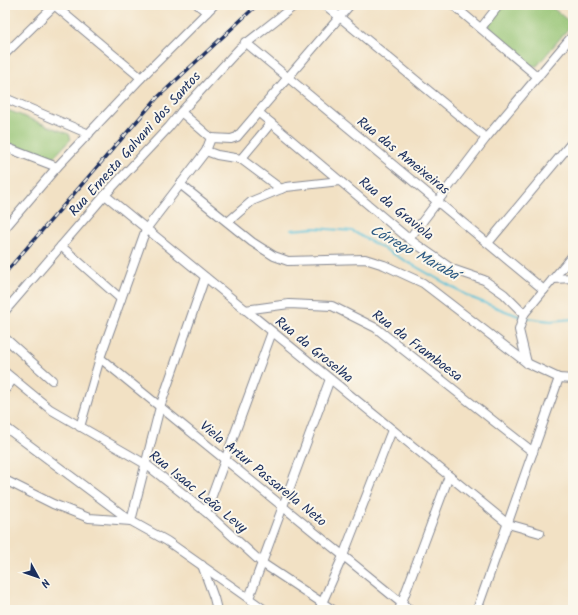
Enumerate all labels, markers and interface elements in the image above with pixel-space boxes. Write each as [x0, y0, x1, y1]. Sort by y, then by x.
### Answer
street label: Rua Ernesta Galvani dos Santos [64, 66, 206, 222]
street label: Rua das Ameixeiras [352, 111, 454, 201]
street label: Rua da Graviola [353, 172, 439, 246]
water label: Córrego Marabá [365, 219, 466, 289]
street label: Rua da Framboesa [367, 305, 467, 387]
street label: Rua da Groselha [270, 311, 358, 389]
street label: Viela Artur Passarella Neto [195, 416, 331, 532]
street label: Rua Isaac Leão Levy [144, 445, 252, 539]
north arrow [18, 557, 58, 597]
text: N [36, 574, 54, 591]

